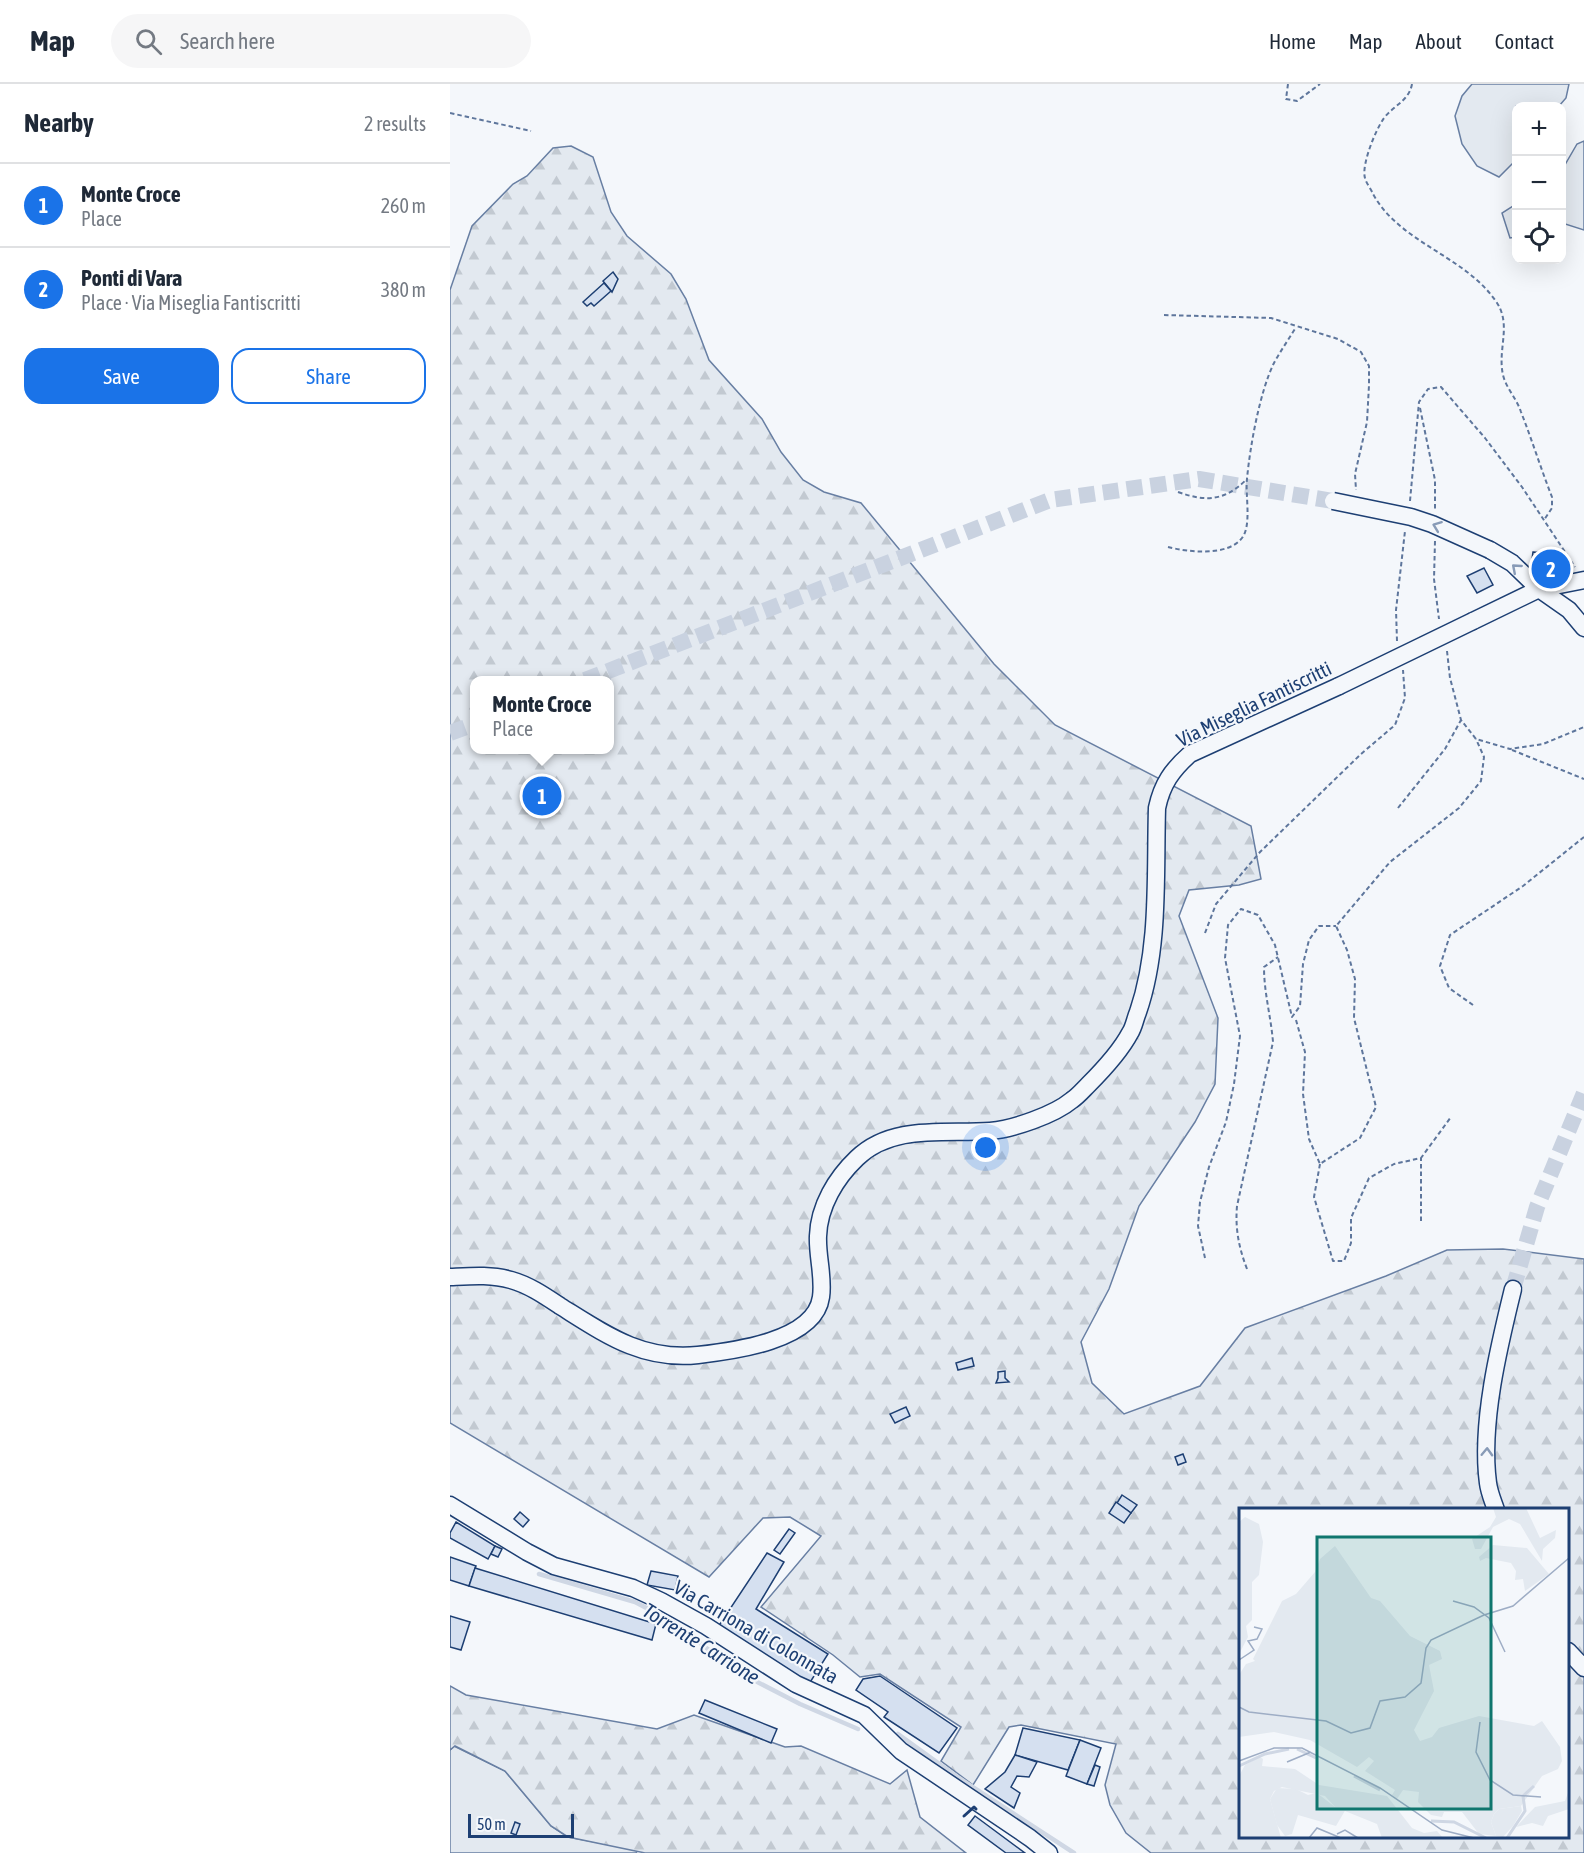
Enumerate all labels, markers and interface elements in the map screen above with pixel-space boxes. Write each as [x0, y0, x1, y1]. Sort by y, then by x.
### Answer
search box [111, 14, 531, 68]
text: Map [30, 25, 75, 57]
icon: search [132, 25, 165, 58]
text: Search here [180, 28, 275, 54]
text: Home [1269, 29, 1316, 53]
text: Map [1349, 29, 1383, 53]
text: About [1416, 29, 1462, 53]
text: Contact [1495, 29, 1554, 53]
map controls [1512, 102, 1566, 264]
button: + [1512, 102, 1566, 156]
text: Nearby [24, 108, 94, 138]
text: 2 results [364, 112, 426, 135]
button: − [1512, 156, 1566, 210]
text: Monte Croce [81, 181, 181, 207]
text: 1 [39, 194, 48, 217]
text: 260 m [381, 194, 426, 217]
text: Place [81, 207, 122, 230]
button: locate [1512, 210, 1566, 264]
text: Ponti di Vara [81, 265, 182, 291]
text: 2 [39, 278, 48, 301]
text: 380 m [381, 278, 426, 301]
text: Place · Via Miseglia Fantiscritti [81, 291, 301, 314]
button: Save [24, 348, 219, 404]
button: Share [231, 348, 426, 404]
one-way arrow [1432, 521, 1443, 533]
pin: 2 [1532, 546, 1570, 592]
one-way arrow [1512, 564, 1523, 575]
street label: Via Miseglia Fantiscritti [1173, 656, 1335, 751]
popup [470, 676, 614, 754]
text: Monte Croce [492, 691, 592, 717]
text: Place [492, 717, 533, 740]
pin: 1 [522, 774, 562, 818]
your location [971, 1133, 1000, 1162]
one-way arrow [1481, 1448, 1493, 1457]
inset map [1239, 1508, 1569, 1838]
street label: Via Carriona di Colonnata [670, 1575, 842, 1688]
water label: Torrente Carrione [639, 1598, 765, 1689]
scale bar [468, 1811, 574, 1838]
text: 50 m [477, 1815, 506, 1833]

